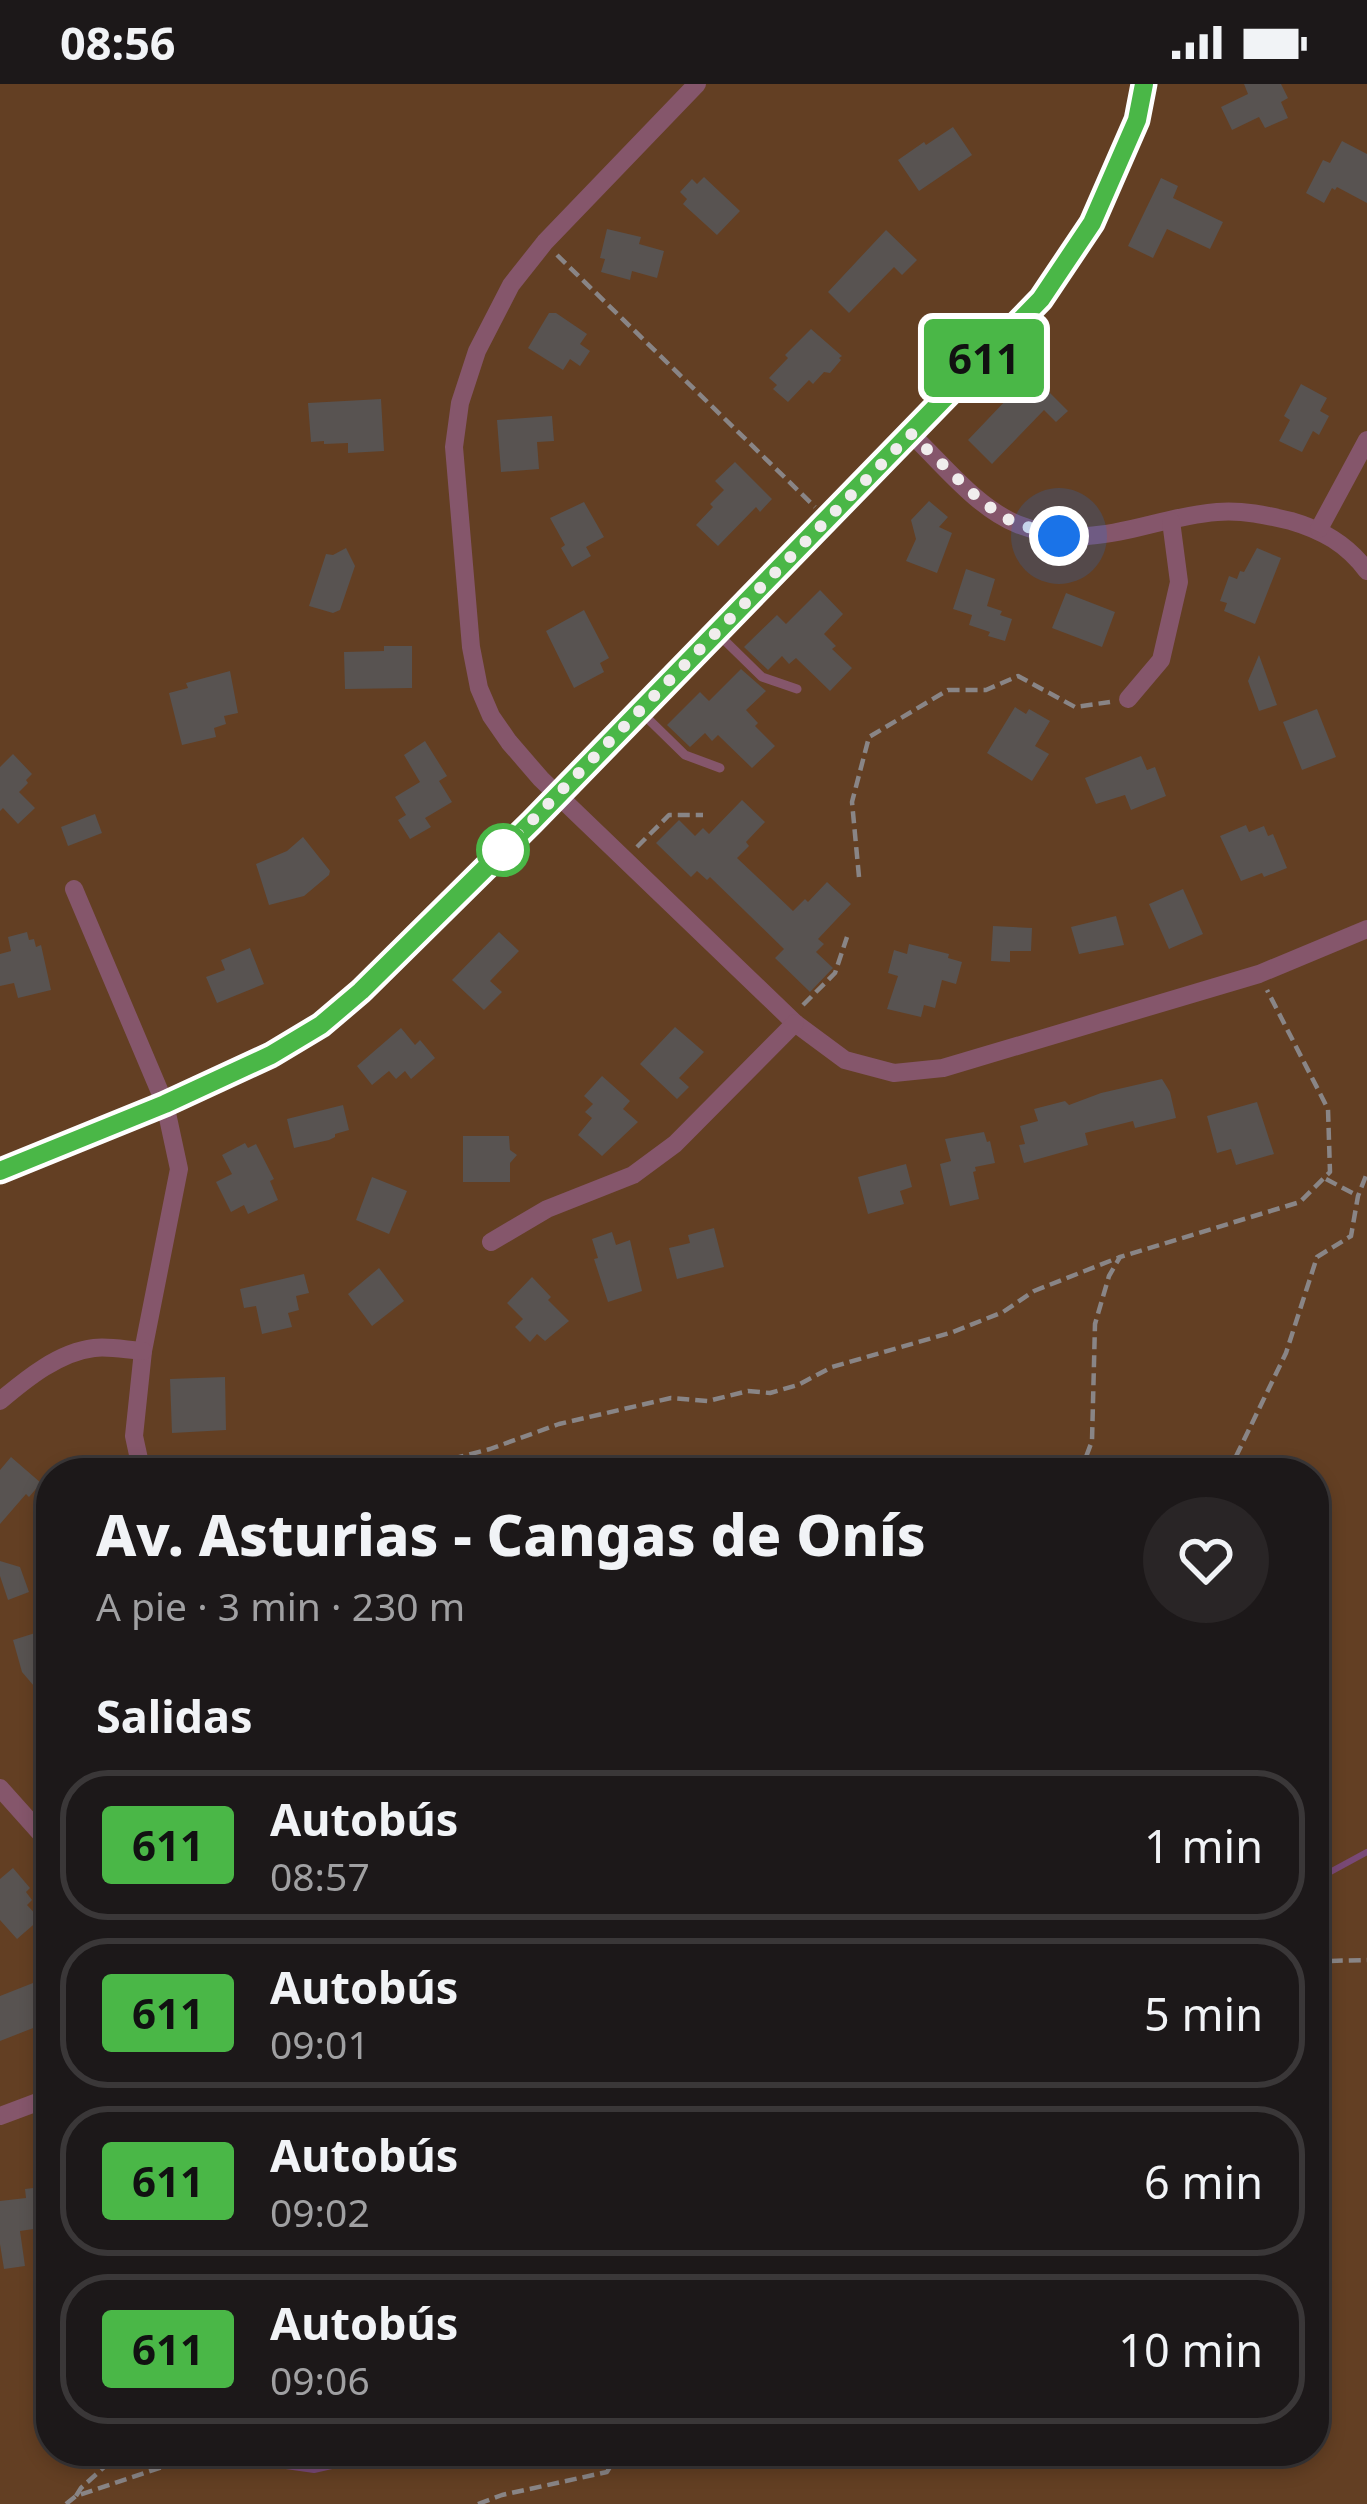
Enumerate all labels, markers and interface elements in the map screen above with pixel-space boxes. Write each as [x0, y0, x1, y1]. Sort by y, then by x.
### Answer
text: 08:56 [60, 12, 176, 73]
line badge: 611 [915, 319, 1053, 397]
text: 611 [948, 329, 1020, 386]
your location [1029, 506, 1089, 566]
unlabelled marker [478, 825, 528, 875]
text: Av. Asturias - Cangas de Onís [96, 1495, 926, 1573]
button: heart [1143, 1497, 1269, 1623]
text: A pie · 3 min · 230 m [96, 1579, 465, 1632]
text: Salidas [96, 1685, 253, 1746]
text: Autobús [270, 1788, 458, 1849]
text: 1 min [1144, 1815, 1263, 1876]
text: 611 [132, 1816, 204, 1873]
text: 08:57 [270, 1849, 370, 1902]
text: Autobús [270, 1956, 458, 2017]
text: 5 min [1144, 1983, 1263, 2044]
text: 611 [132, 1984, 204, 2041]
text: 09:01 [270, 2017, 370, 2070]
text: Autobús [270, 2124, 458, 2185]
text: 6 min [1144, 2151, 1263, 2212]
text: 611 [132, 2152, 204, 2209]
text: 09:02 [270, 2185, 370, 2238]
text: Autobús [270, 2292, 458, 2353]
text: 10 min [1118, 2319, 1263, 2380]
text: 611 [132, 2320, 204, 2377]
text: 09:06 [270, 2353, 370, 2406]

